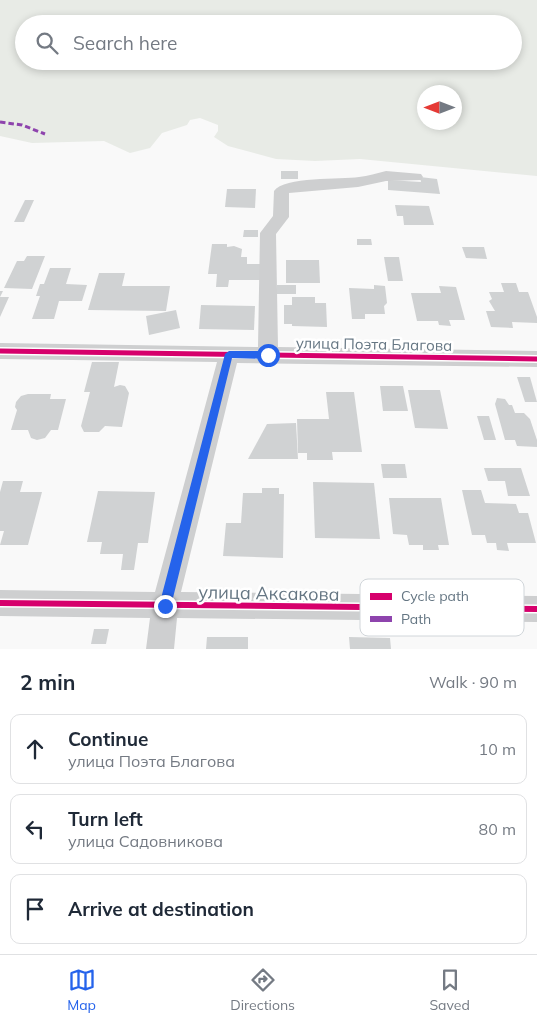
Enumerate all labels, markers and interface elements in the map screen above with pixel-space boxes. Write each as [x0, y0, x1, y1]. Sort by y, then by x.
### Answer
search box [15, 15, 522, 70]
icon: search [33, 29, 61, 57]
text: Search here [73, 31, 177, 55]
north arrow [417, 85, 462, 130]
street label: улица Поэта Благова [296, 333, 452, 355]
route start [257, 344, 280, 367]
legend [360, 579, 524, 636]
street label: улица Аксакова [198, 580, 340, 606]
text: Cycle path [401, 587, 469, 605]
route end [154, 595, 177, 618]
text: Path [401, 610, 431, 628]
text: 2 min [20, 669, 75, 695]
text: Walk · 90 m [429, 672, 517, 692]
text: Continue [68, 727, 148, 751]
icon: ahead [21, 735, 49, 763]
text: 10 m [479, 739, 516, 759]
text: улица Поэта Благова [68, 751, 235, 771]
text: Turn left [68, 807, 143, 831]
icon: left [21, 815, 49, 843]
text: 80 m [479, 819, 516, 839]
text: улица Садовникова [68, 831, 223, 851]
icon: arrive [21, 895, 49, 923]
text: Arrive at destination [68, 897, 254, 921]
tab: Map [67, 966, 96, 1014]
tab: Directions [230, 966, 295, 1014]
tab: Saved [429, 966, 470, 1014]

